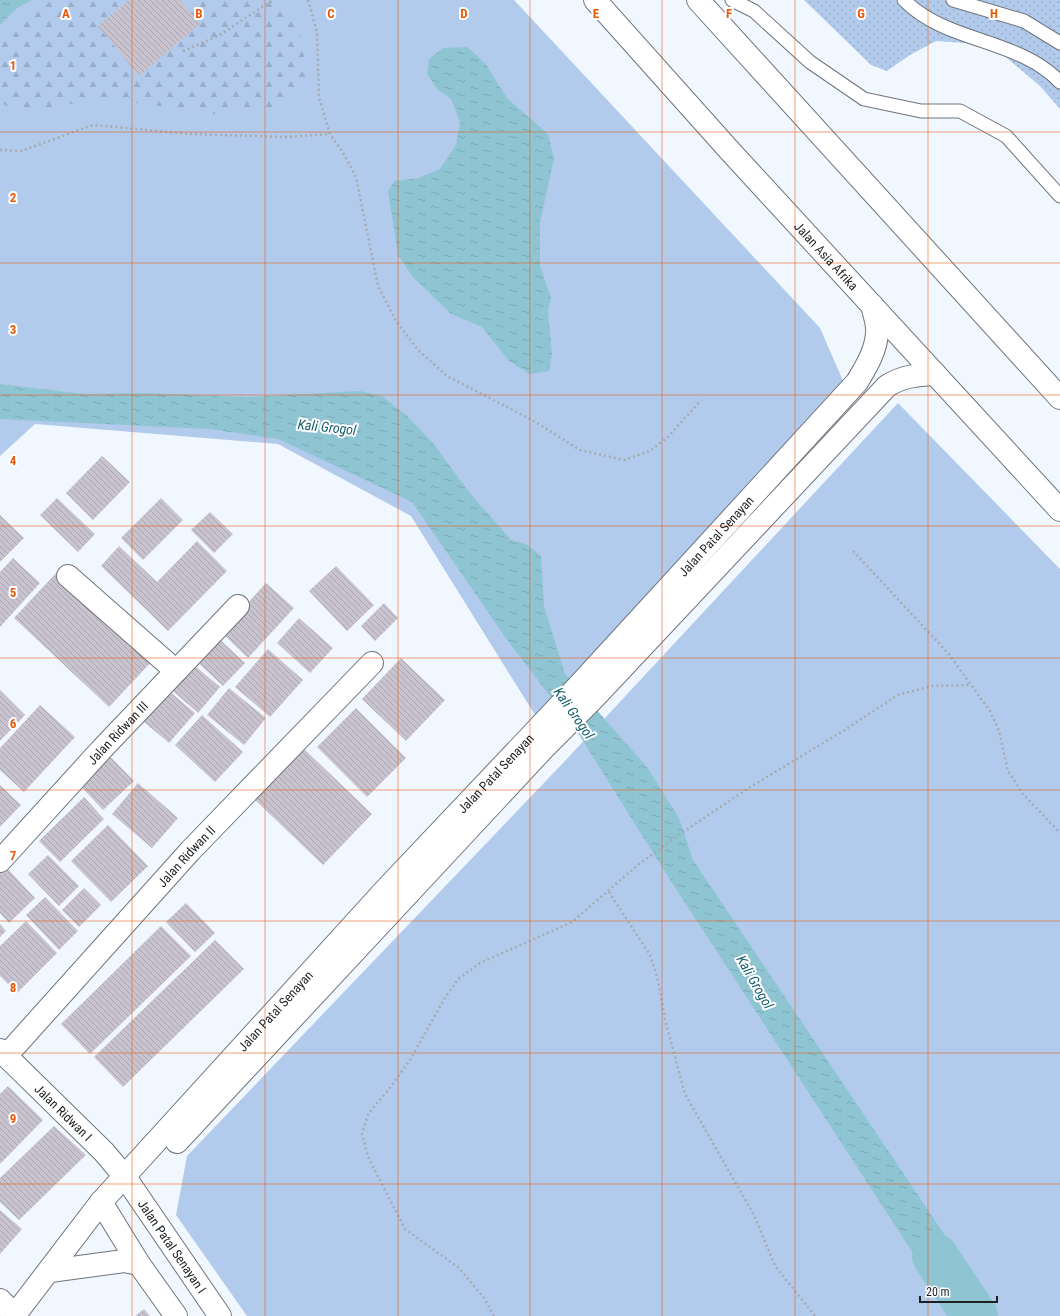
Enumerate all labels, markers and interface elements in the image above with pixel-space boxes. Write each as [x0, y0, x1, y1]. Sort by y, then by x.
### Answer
text: A [62, 6, 70, 21]
text: B [195, 6, 203, 21]
text: C [327, 6, 335, 21]
text: D [460, 6, 468, 21]
text: E [593, 6, 600, 21]
text: F [726, 6, 732, 21]
text: G [857, 6, 865, 21]
text: H [990, 6, 998, 21]
text: 1 [10, 58, 16, 73]
text: 2 [10, 190, 17, 205]
street label: Jalan Asia Afrika [791, 219, 861, 293]
text: 3 [10, 322, 16, 337]
water label: Kali Grogol [297, 416, 358, 438]
text: 4 [10, 453, 17, 468]
street label: Jalan Patal Senayan [675, 493, 756, 579]
text: 5 [10, 585, 17, 600]
water label: Kali Grogol [551, 684, 598, 742]
street label: Jalan Ridwan III [84, 698, 151, 767]
text: 6 [10, 716, 17, 731]
street label: Jalan Patal Senayan [454, 731, 537, 816]
street label: Jalan Ridwan II [154, 822, 218, 890]
text: 7 [10, 848, 17, 863]
water label: Kali Grogol [733, 953, 777, 1012]
street label: Jalan Patal Senayan [235, 967, 316, 1054]
text: 8 [10, 980, 16, 995]
street label: Jalan Ridwan I [32, 1081, 95, 1144]
text: 9 [10, 1111, 16, 1126]
street label: Jalan Patal Senayan I [135, 1197, 210, 1296]
scale bar [920, 1278, 997, 1304]
text: 20 m [926, 1285, 950, 1299]

